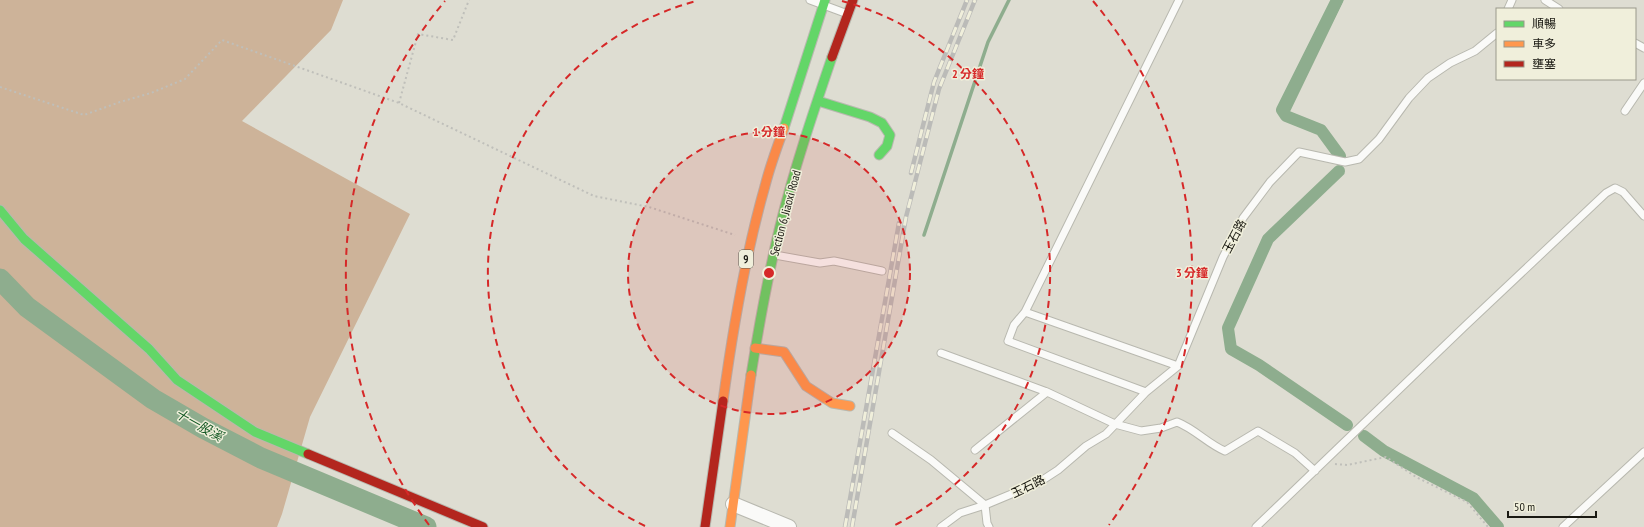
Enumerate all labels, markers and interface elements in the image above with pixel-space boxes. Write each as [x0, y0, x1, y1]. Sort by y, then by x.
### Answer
legend [1496, 8, 1636, 80]
text: 順暢 [1532, 16, 1556, 31]
text: 車多 [1532, 36, 1556, 51]
text: 壅塞 [1532, 56, 1556, 71]
text: 2 分鐘 [952, 66, 984, 81]
text: 1 分鐘 [753, 124, 785, 139]
street label: Section 6, Jiaoxi Road [766, 168, 804, 258]
street label: 玉石路 [1219, 217, 1249, 255]
road number: 9 [739, 250, 753, 268]
text: 3 分鐘 [1176, 265, 1208, 280]
centre of rings [762, 266, 776, 280]
water label: 十一股溪 [172, 405, 228, 446]
street label: 玉石路 [1009, 471, 1047, 501]
scale bar [1508, 493, 1596, 519]
text: 50 m [1514, 499, 1535, 514]

